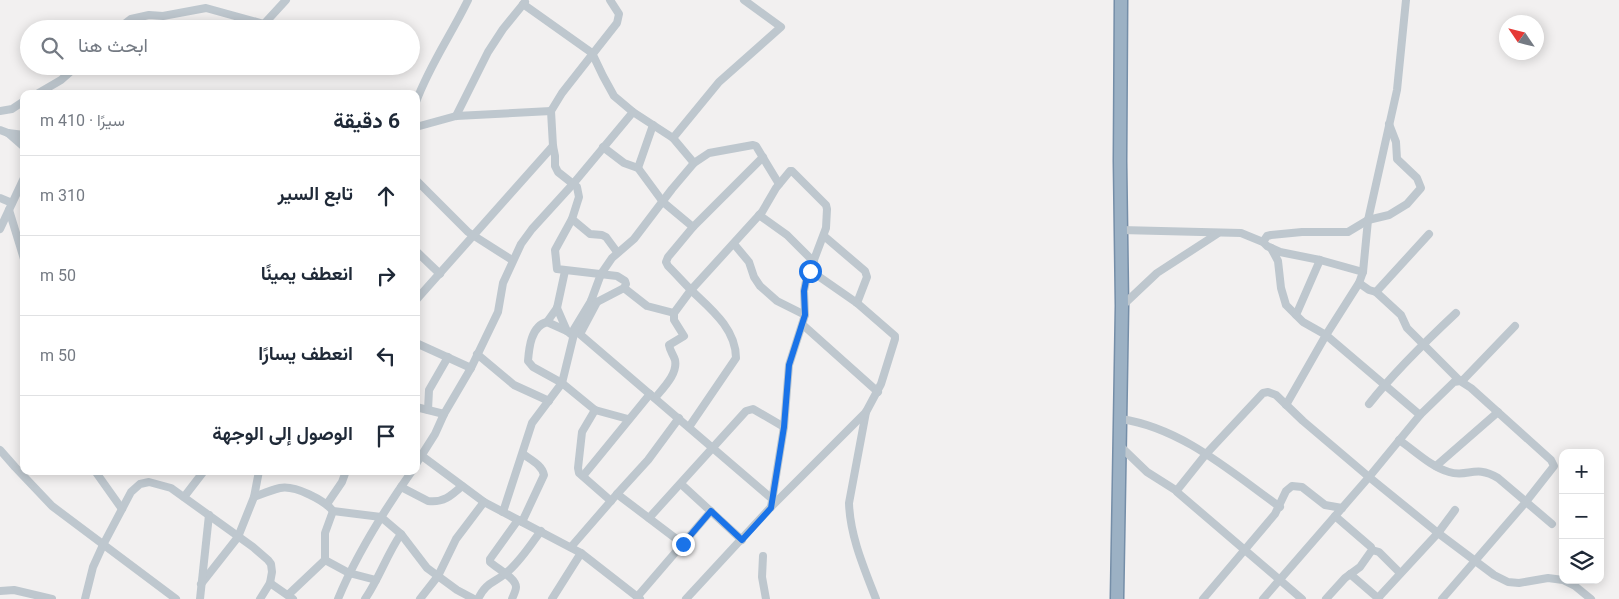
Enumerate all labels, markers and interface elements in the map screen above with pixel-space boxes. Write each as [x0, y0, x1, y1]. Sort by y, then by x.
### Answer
north arrow [1499, 15, 1544, 60]
search box [20, 20, 420, 75]
icon: search [38, 34, 66, 62]
text: ابحث هنا [78, 34, 148, 57]
text: 6 دقيقة [333, 109, 400, 133]
text: سيرًا · 410 m [40, 111, 125, 130]
text: تابع السير [277, 182, 353, 205]
icon: ahead [372, 182, 400, 210]
text: 310 m [40, 186, 85, 205]
route start [799, 260, 822, 283]
text: انعطف يمينًا [261, 262, 353, 285]
icon: right [372, 262, 400, 290]
text: 50 m [40, 266, 76, 285]
text: انعطف يسارًا [258, 342, 353, 365]
icon: left [372, 342, 400, 370]
text: 50 m [40, 346, 76, 365]
text: الوصول إلى الوجهة [212, 422, 353, 445]
icon: arrive [372, 422, 400, 450]
map controls [1559, 449, 1604, 584]
button: + [1559, 449, 1604, 494]
button: − [1559, 494, 1604, 539]
route end [672, 533, 695, 556]
button: layers [1559, 539, 1604, 584]

